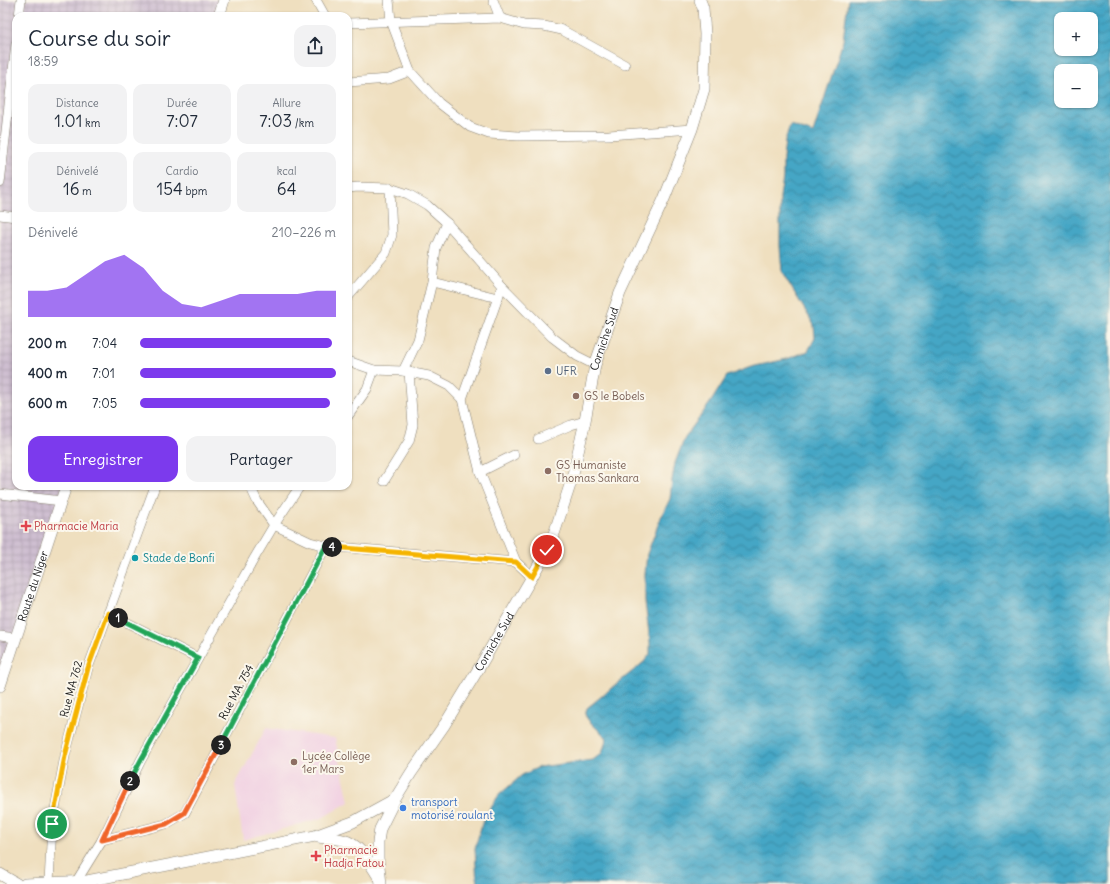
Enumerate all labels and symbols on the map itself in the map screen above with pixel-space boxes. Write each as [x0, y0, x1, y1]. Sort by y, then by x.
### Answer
street label: Corniche Sud [587, 305, 622, 372]
place label: UFR [556, 364, 577, 378]
marker: UFR [543, 366, 553, 376]
place label: GS le Bobels [584, 389, 645, 403]
marker: GS le Bobels [571, 391, 581, 401]
place label: GS Humaniste Thomas Sankara [556, 458, 639, 485]
marker: GS Humaniste Thomas Sankara [543, 466, 553, 476]
place label: Pharmacie Maria [34, 519, 119, 533]
marker: Pharmacie Maria [21, 521, 31, 531]
pin [530, 533, 564, 567]
pin: 4 [322, 537, 342, 557]
street label: Route du Niger [15, 549, 51, 624]
place label: Stade de Bonfi [143, 551, 215, 565]
marker: Stade de Bonfi [130, 553, 140, 563]
pin: 1 [108, 608, 128, 628]
street label: Corniche Sud [472, 609, 517, 674]
street label: Rue MA 762 [57, 659, 85, 719]
street label: Rue MA. 754 [216, 662, 256, 722]
pin: 3 [211, 735, 231, 755]
place label: Lycée Collège 1er Mars [302, 749, 370, 776]
marker: Lycée Collège 1er Mars [289, 757, 299, 767]
pin: 2 [120, 771, 140, 791]
place label: transport motorisé roulant [411, 795, 493, 822]
marker: transport motorisé roulant [398, 803, 408, 813]
pin [35, 807, 69, 841]
place label: Pharmacie Hadja Fatou [324, 843, 385, 870]
marker: Pharmacie Hadja Fatou [311, 851, 321, 861]

